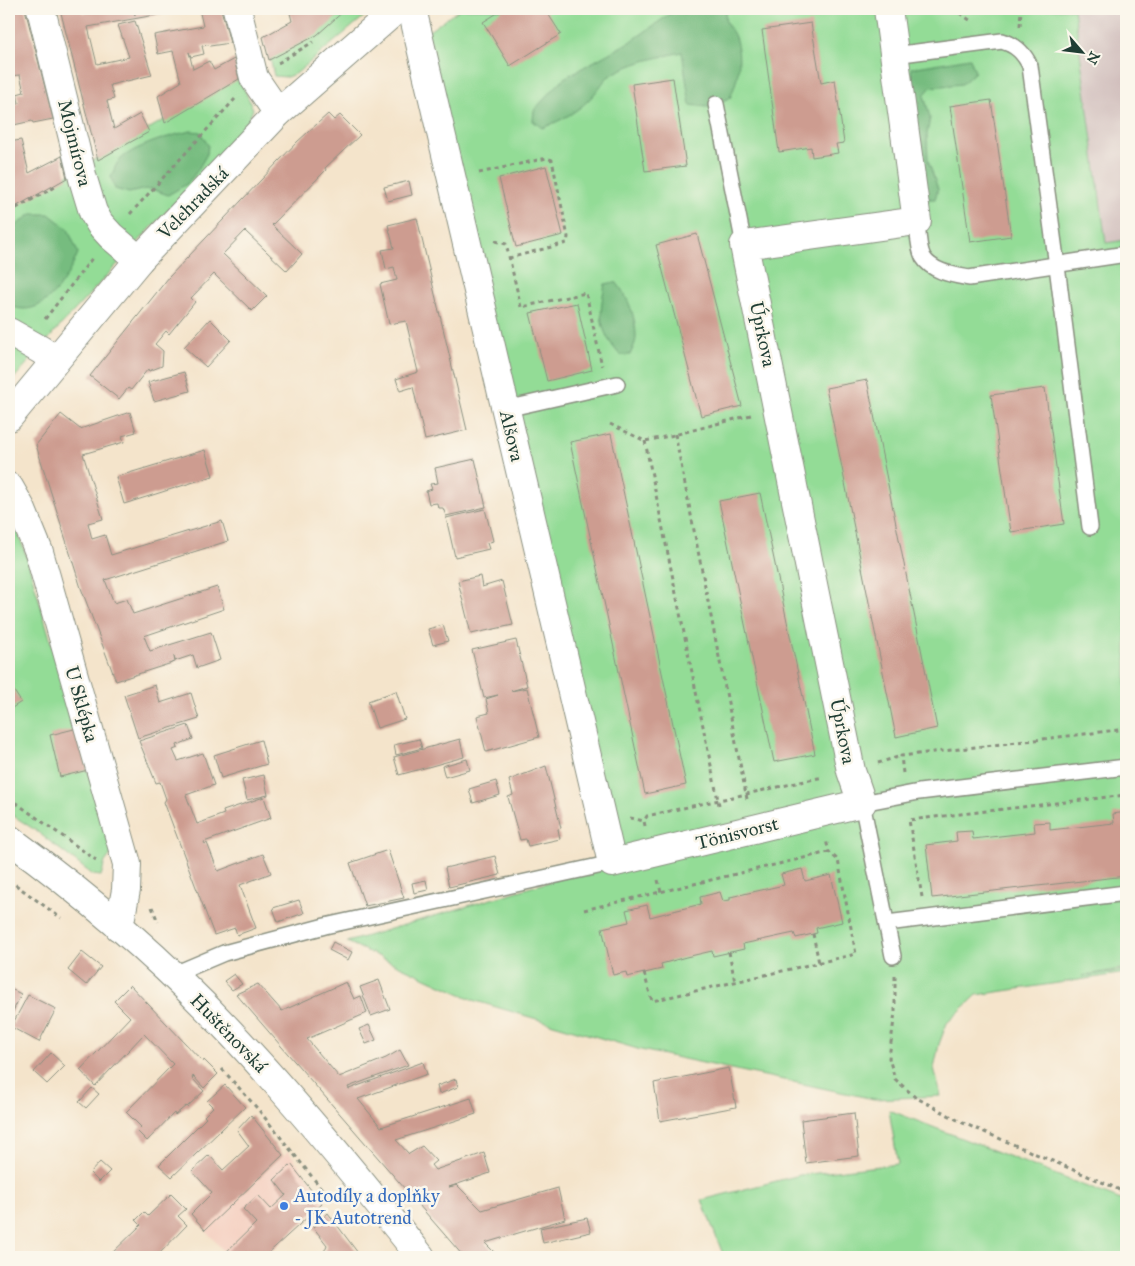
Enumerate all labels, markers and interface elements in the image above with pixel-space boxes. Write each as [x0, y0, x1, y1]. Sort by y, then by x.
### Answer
north arrow [1058, 28, 1108, 78]
text: N [1083, 49, 1103, 67]
street label: Mojmírova [53, 97, 97, 190]
street label: Velehradská [152, 161, 234, 245]
street label: Úprkova [745, 299, 782, 370]
street label: Alšova [495, 407, 529, 465]
street label: U Sklépka [60, 663, 104, 746]
street label: Úprkova [825, 696, 862, 767]
street label: Tönisvorst [693, 812, 781, 854]
street label: Huštěnovská [186, 989, 273, 1078]
place label: Autodíly a doplňky - JK Autotrend [293, 1184, 441, 1230]
marker: Autodíly a doplňky - JK Autotrend [278, 1200, 290, 1212]

